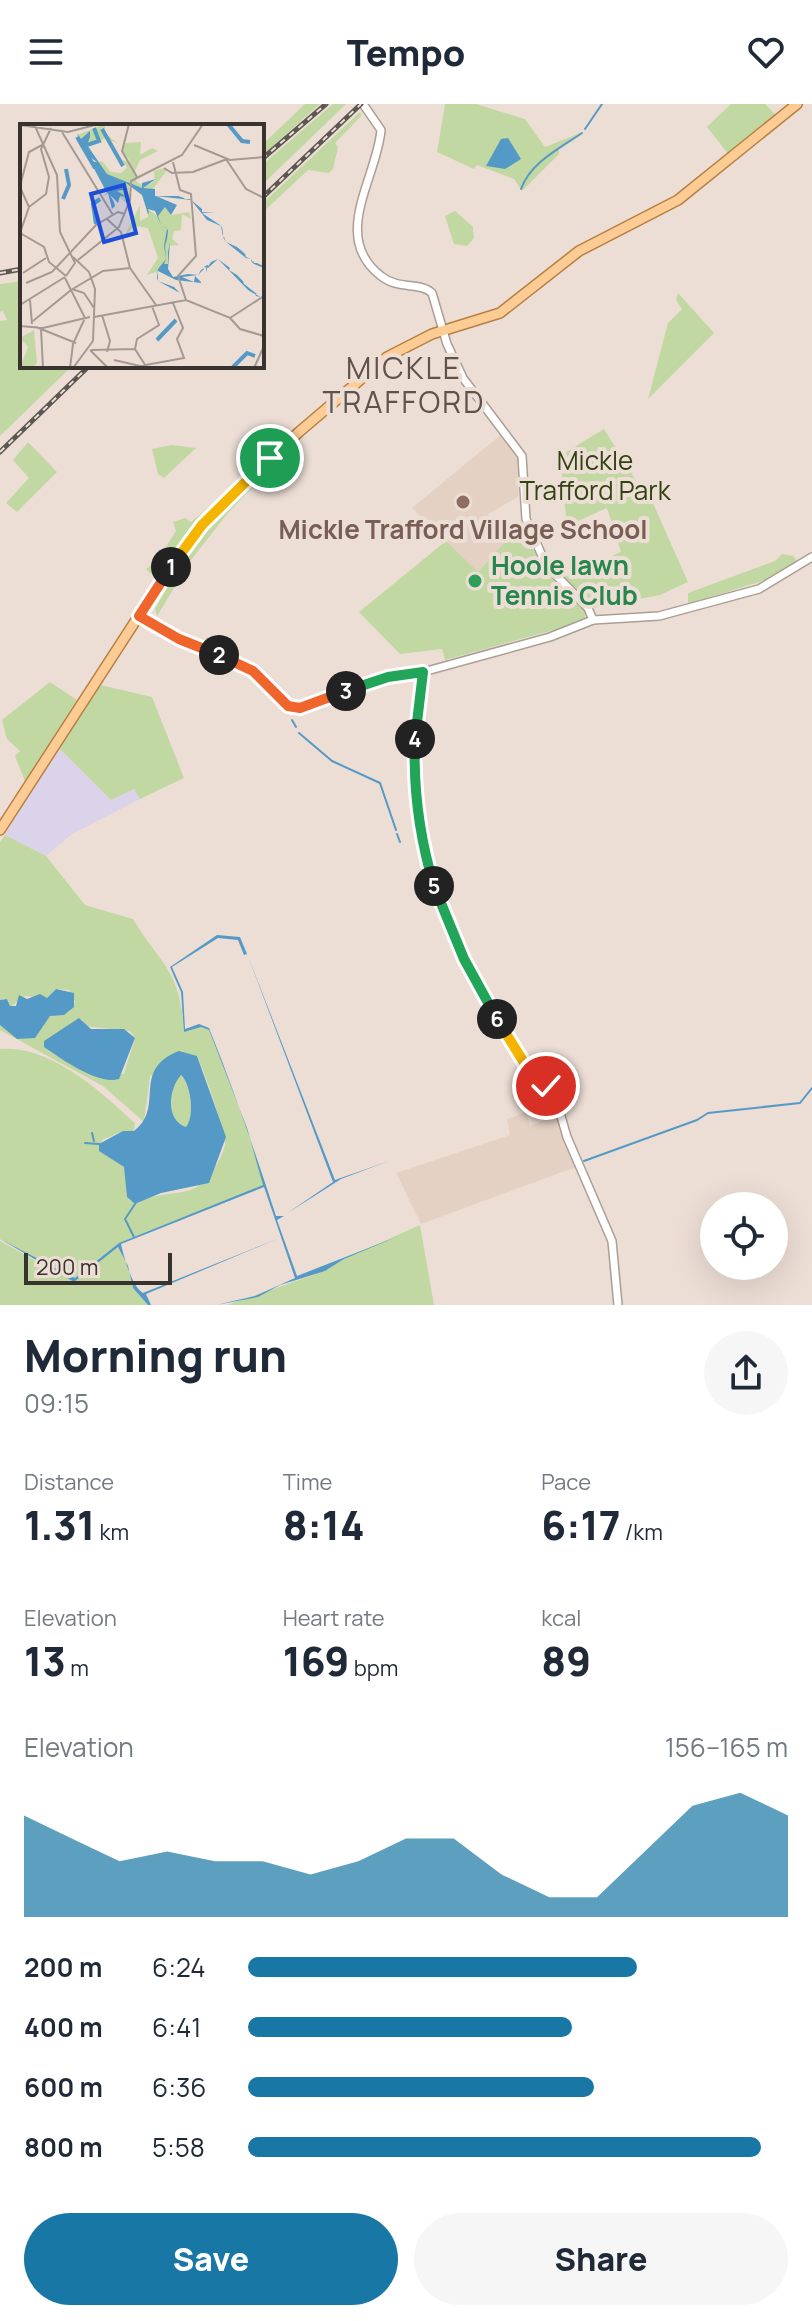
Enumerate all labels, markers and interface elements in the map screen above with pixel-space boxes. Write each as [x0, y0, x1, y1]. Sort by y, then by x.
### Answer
text: Tempo [347, 28, 465, 77]
icon: menu [24, 30, 68, 74]
icon: heart [744, 30, 788, 74]
inset map [20, 124, 264, 368]
district label: MICKLE TRAFFORD [323, 347, 485, 422]
pin [236, 424, 304, 492]
icon: arrive [248, 436, 292, 480]
park label: Mickle Trafford Park [519, 442, 672, 508]
marker: Mickle Trafford Village School [454, 493, 472, 511]
place label: Mickle Trafford Village School [278, 511, 648, 547]
pin: 1 [151, 547, 191, 587]
place label: Hoole lawn Tennis Club [491, 547, 638, 613]
text: 1 [166, 552, 176, 582]
marker: Hoole lawn Tennis Club [466, 572, 484, 590]
pin: 2 [199, 635, 239, 675]
text: 2 [212, 640, 226, 670]
pin: 3 [326, 671, 366, 711]
text: 3 [340, 676, 352, 706]
pin: 4 [395, 719, 435, 759]
text: 4 [408, 724, 422, 754]
pin: 5 [414, 866, 454, 906]
text: 5 [428, 871, 440, 901]
pin: 6 [477, 999, 517, 1039]
text: 6 [490, 1004, 504, 1034]
pin [512, 1052, 580, 1120]
icon: check [524, 1064, 568, 1108]
map controls [700, 1192, 788, 1280]
button: locate [700, 1192, 788, 1280]
scale bar [24, 1249, 172, 1285]
text: 200 m [36, 1252, 98, 1282]
text: Morning run [24, 1325, 287, 1385]
button: share [704, 1331, 788, 1415]
text: 09:15 [24, 1385, 89, 1421]
text: Distance [24, 1467, 114, 1497]
text: Time [283, 1467, 332, 1497]
text: Pace [541, 1467, 591, 1497]
text: 1.31 [24, 1497, 95, 1552]
text: 8:14 [283, 1497, 365, 1552]
text: 6:17 [541, 1497, 620, 1552]
text: km [95, 1517, 129, 1547]
text: /km [620, 1517, 663, 1547]
text: Elevation [24, 1603, 117, 1633]
text: Heart rate [283, 1603, 385, 1633]
text: kcal [541, 1603, 581, 1633]
text: 13 [24, 1633, 66, 1688]
text: 169 [283, 1633, 349, 1688]
text: 89 [541, 1633, 591, 1688]
text: m [66, 1653, 89, 1683]
text: bpm [349, 1653, 399, 1683]
text: Elevation [24, 1729, 134, 1765]
text: 156–165 m [665, 1729, 788, 1765]
text: 200 m [24, 1949, 102, 1985]
text: 6:24 [152, 1949, 206, 1985]
text: 400 m [24, 2009, 103, 2045]
text: 6:41 [152, 2009, 201, 2045]
text: 600 m [24, 2069, 103, 2105]
text: 6:36 [152, 2069, 206, 2105]
text: 800 m [24, 2129, 103, 2165]
text: 5:58 [152, 2129, 205, 2165]
button: Save [24, 2213, 398, 2305]
button: Share [414, 2213, 788, 2305]

